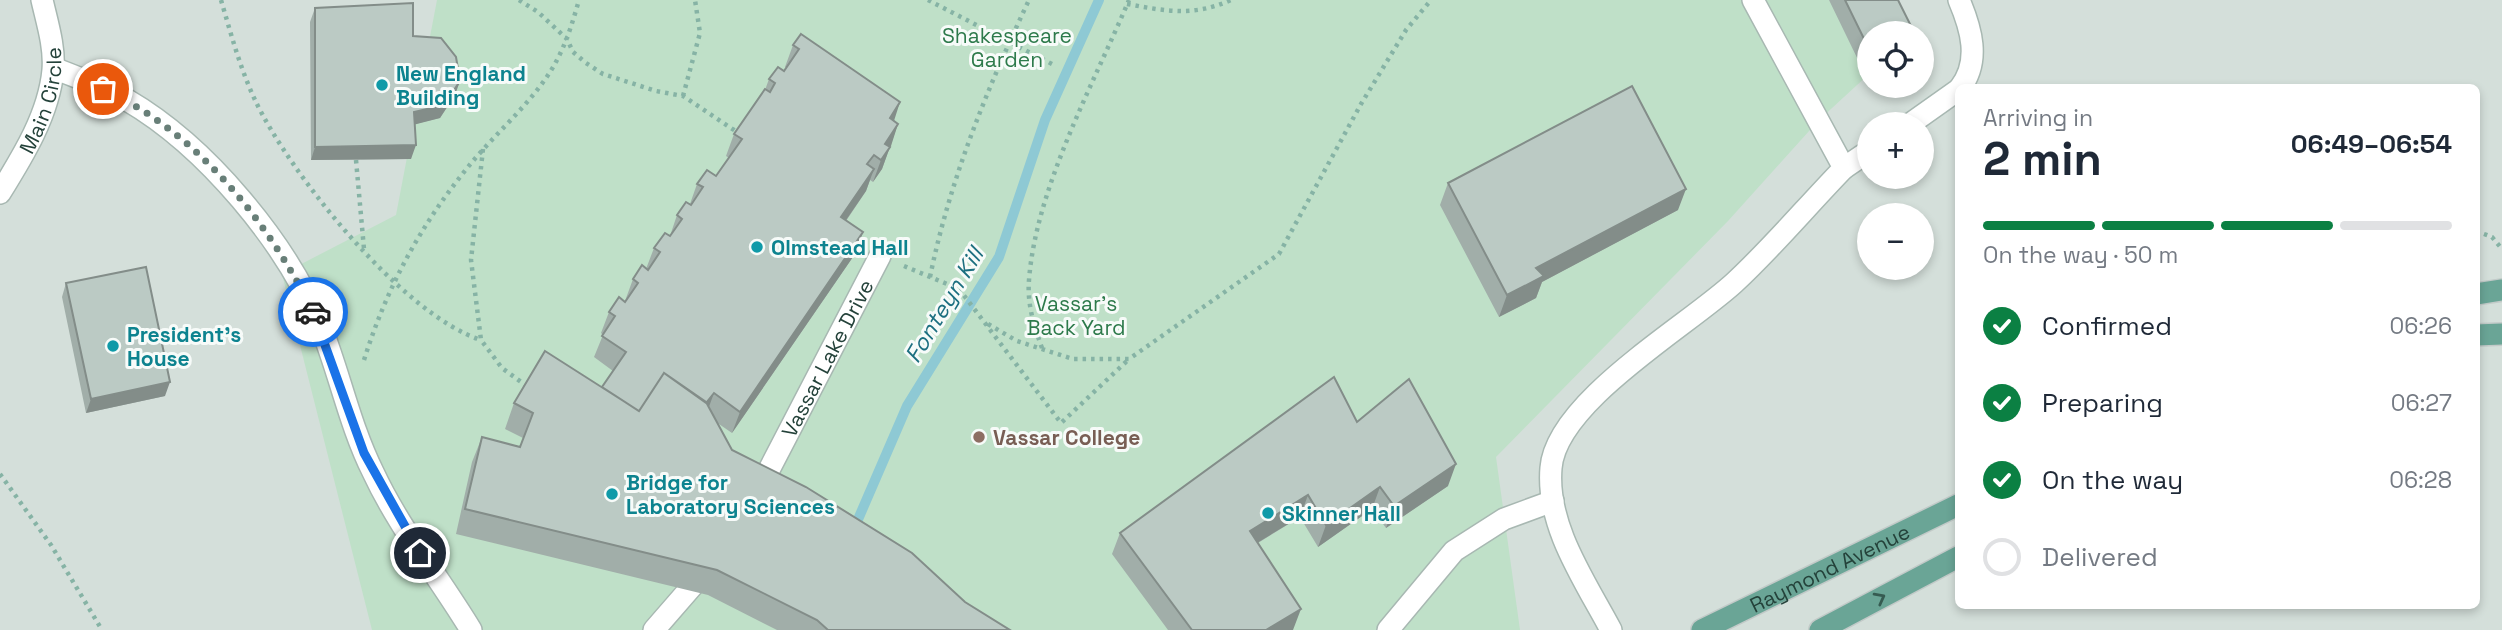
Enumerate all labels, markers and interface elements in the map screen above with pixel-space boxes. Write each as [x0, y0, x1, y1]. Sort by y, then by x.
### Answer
map controls [1857, 21, 1934, 280]
button: locate [1857, 21, 1934, 98]
park label: Shakespeare Garden [942, 22, 1072, 73]
street label: Main Circle [13, 46, 67, 158]
pin [73, 59, 133, 119]
place label: New England Building [396, 60, 526, 111]
icon: bag [84, 70, 122, 108]
marker: New England Building [374, 77, 390, 93]
text: Arriving in [1983, 103, 2093, 133]
button: + [1857, 112, 1934, 189]
text: 06:49–06:54 [2291, 127, 2452, 161]
text: 2 min [1983, 130, 2102, 188]
button: − [1857, 203, 1934, 280]
place label: Olmstead Hall [771, 234, 909, 261]
marker: Olmstead Hall [749, 239, 765, 255]
water label: Fonteyn Kill [898, 240, 991, 368]
text: On the way · 50 m [1983, 240, 2178, 270]
street label: Vassar Lake Drive [775, 275, 879, 442]
courier [278, 277, 348, 347]
park label: Vassar's Back Yard [1027, 290, 1125, 341]
icon: car [294, 293, 332, 331]
icon: check [1983, 307, 2021, 345]
text: Confirmed [2042, 309, 2172, 343]
text: 06:26 [2389, 311, 2452, 341]
place label: President's House [127, 321, 241, 372]
marker: President's House [105, 338, 121, 354]
icon: check [1983, 384, 2021, 422]
text: Preparing [2042, 386, 2163, 420]
text: 06:27 [2391, 388, 2452, 418]
place label: Vassar College [993, 424, 1140, 451]
marker: Vassar College [971, 429, 987, 445]
icon: check [1983, 461, 2021, 499]
text: On the way [2042, 463, 2183, 497]
text: 06:28 [2389, 465, 2452, 495]
place label: Bridge for Laboratory Sciences [626, 469, 835, 520]
marker: Bridge for Laboratory Sciences [604, 486, 620, 502]
place label: Skinner Hall [1282, 500, 1401, 527]
marker: Skinner Hall [1260, 505, 1276, 521]
street label: Raymond Avenue [1745, 517, 1914, 618]
pin [390, 523, 450, 583]
icon: home [401, 534, 439, 572]
text: Delivered [2042, 540, 2158, 574]
one-way arrow [1873, 593, 1886, 606]

